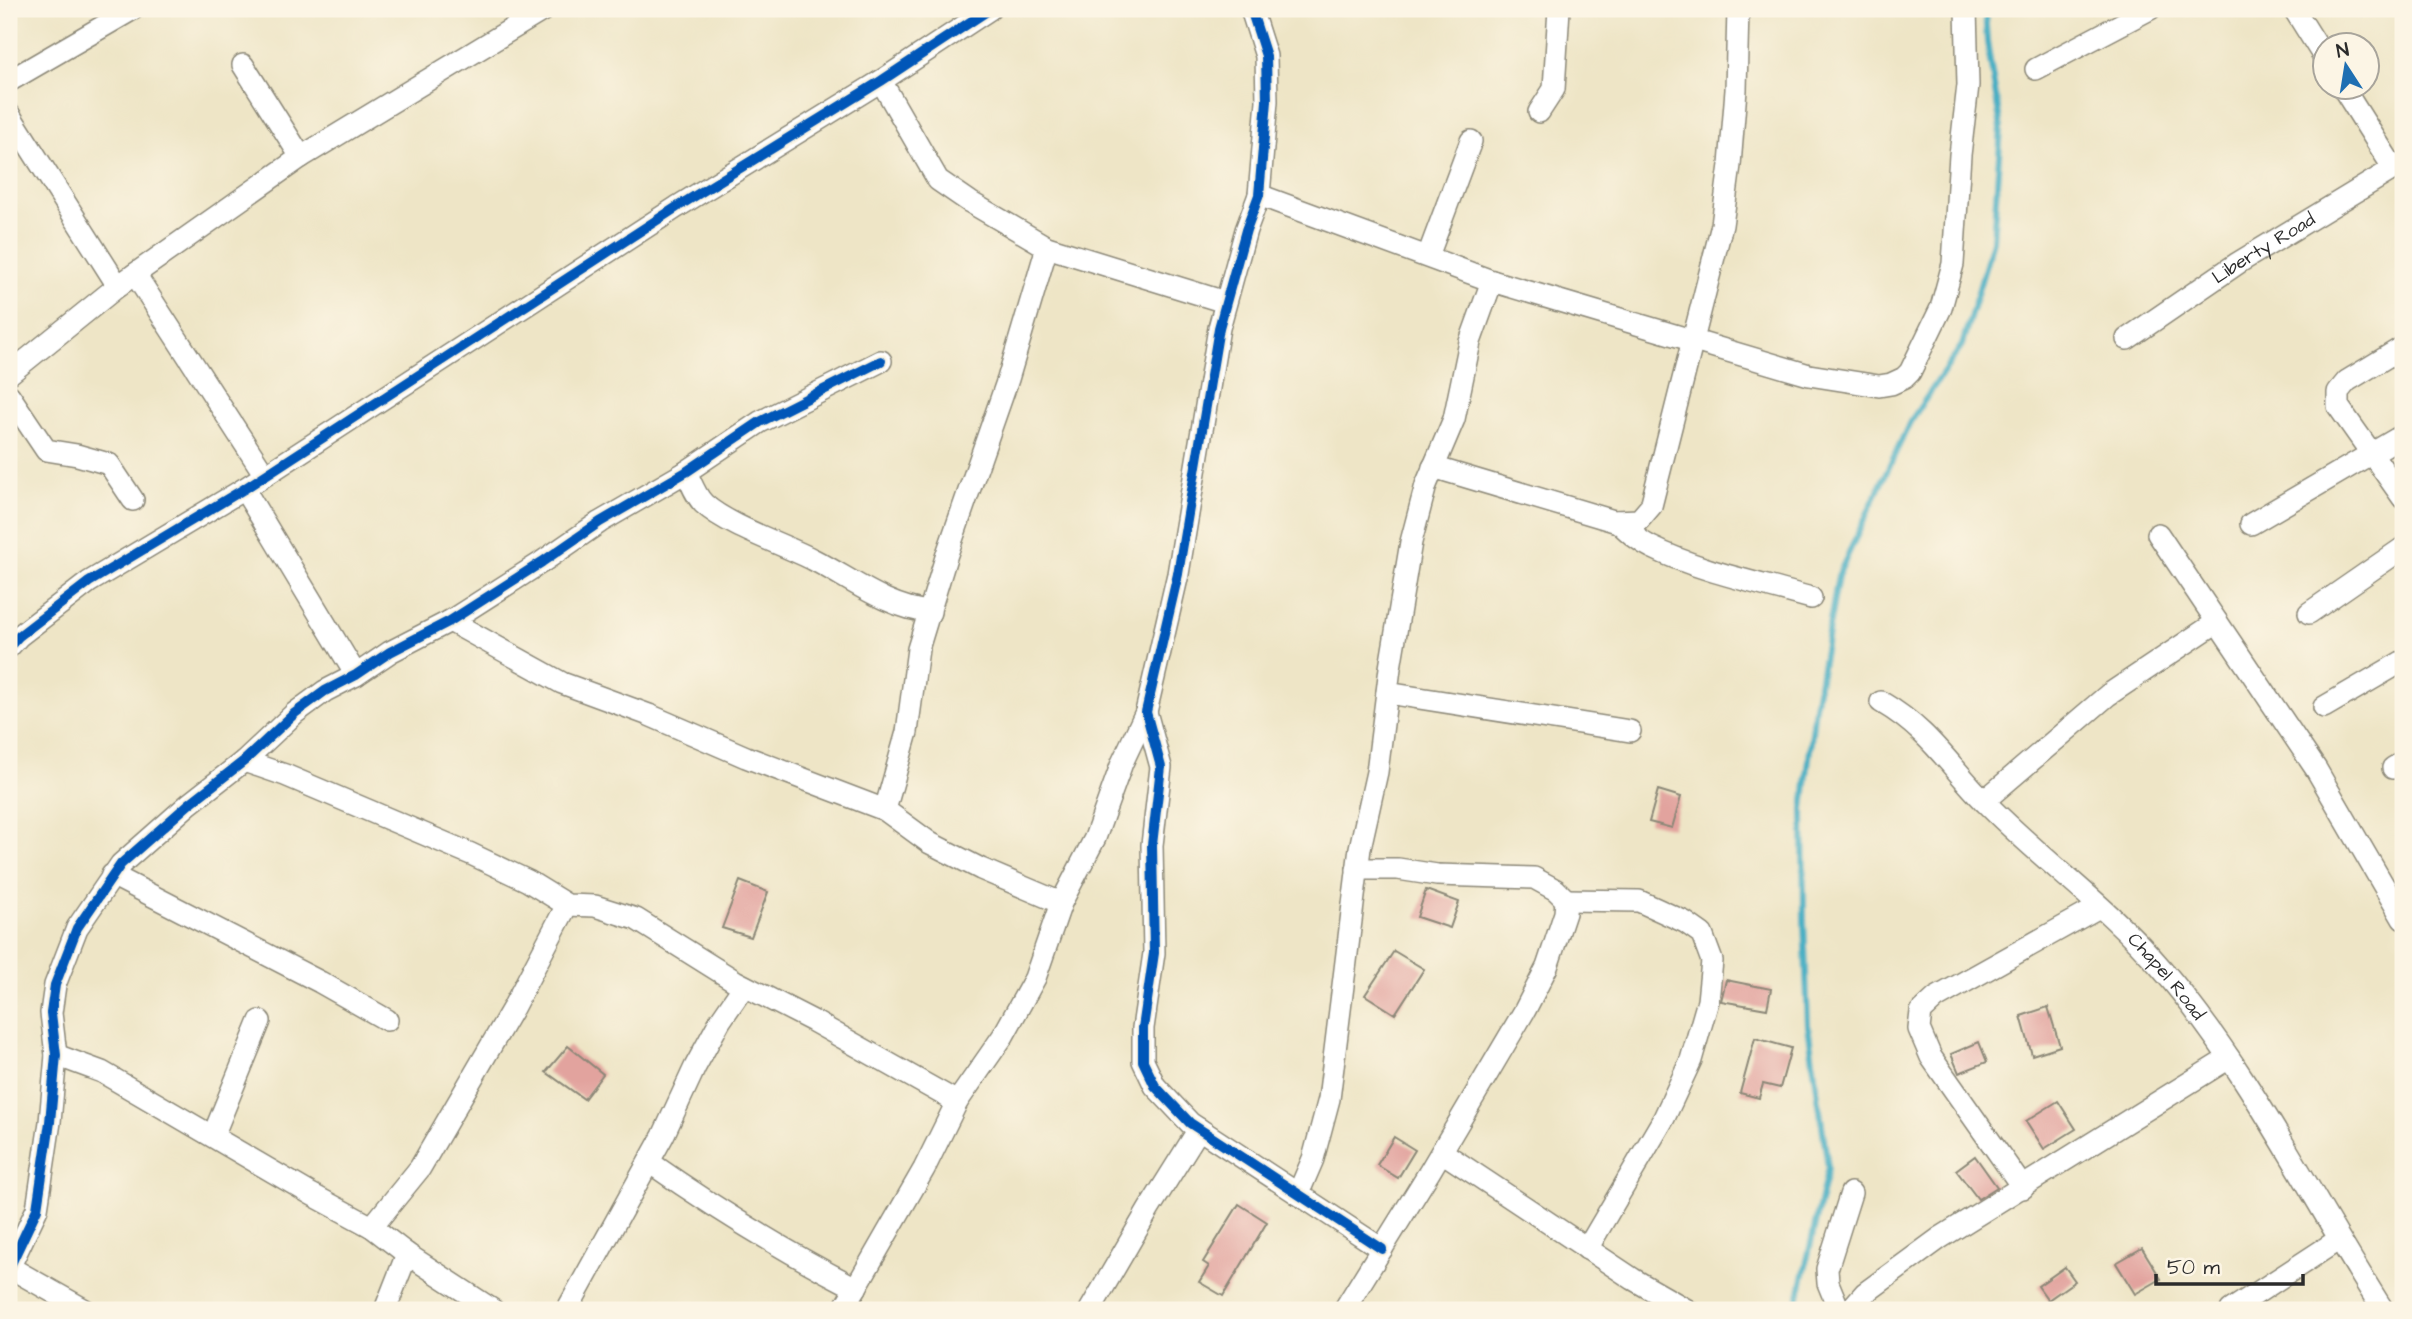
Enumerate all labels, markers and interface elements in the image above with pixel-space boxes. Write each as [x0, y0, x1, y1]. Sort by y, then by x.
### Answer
north arrow [2310, 32, 2380, 102]
text: N [2334, 36, 2351, 65]
street label: Liberty Road [2206, 206, 2320, 291]
street label: Chapel Road [2121, 926, 2212, 1026]
scale bar [2156, 1242, 2304, 1286]
text: 50 m [2167, 1253, 2221, 1282]

